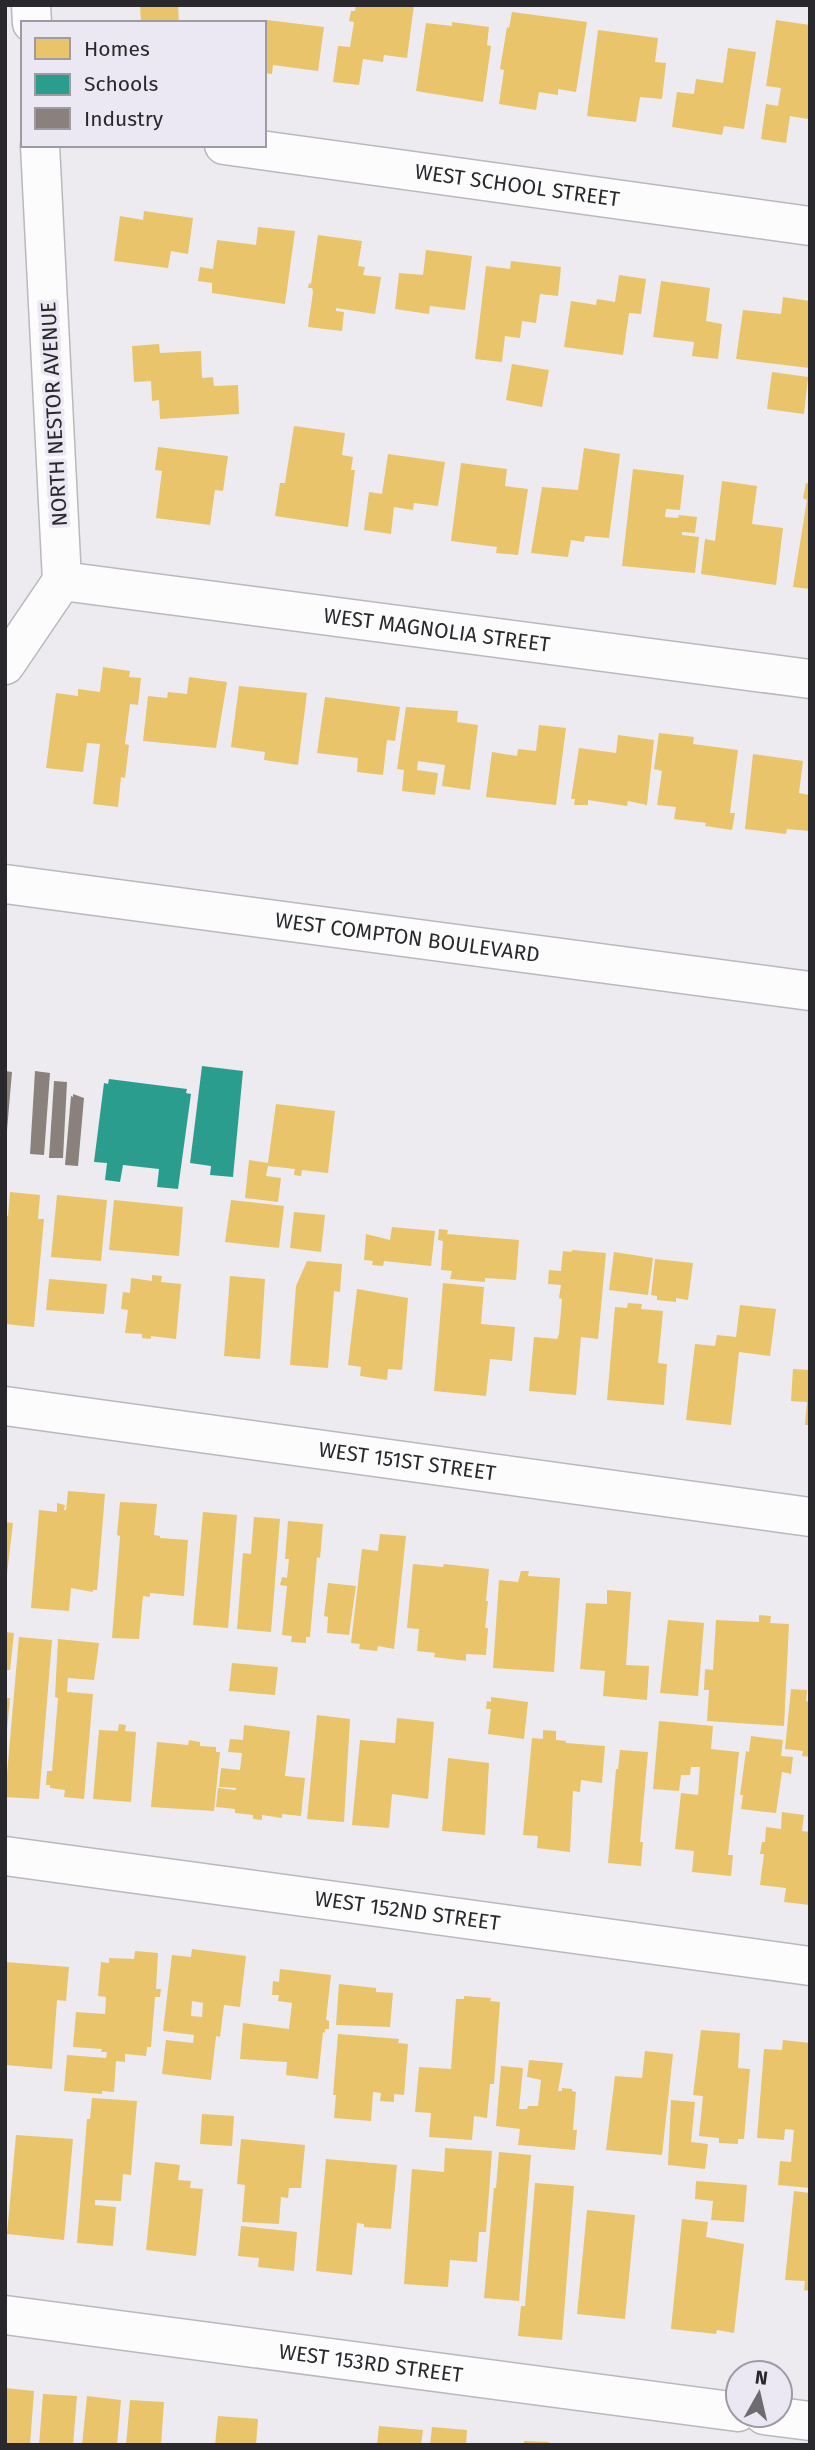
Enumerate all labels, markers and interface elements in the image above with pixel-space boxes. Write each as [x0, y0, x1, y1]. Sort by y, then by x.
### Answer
legend [21, 21, 266, 147]
text: Homes [84, 36, 150, 62]
text: Schools [84, 71, 158, 97]
text: Industry [84, 106, 164, 132]
street label: WEST SCHOOL STREET [413, 159, 621, 213]
street label: NORTH NESTOR AVENUE [35, 301, 73, 527]
street label: WEST MAGNOLIA STREET [322, 602, 552, 658]
street label: WEST COMPTON BOULEVARD [274, 907, 541, 968]
street label: WEST 151ST STREET [317, 1436, 498, 1487]
street label: WEST 152ND STREET [313, 1885, 502, 1937]
street label: WEST 153RD STREET [277, 2338, 465, 2388]
north arrow [724, 2359, 794, 2429]
text: N [753, 2365, 769, 2390]

